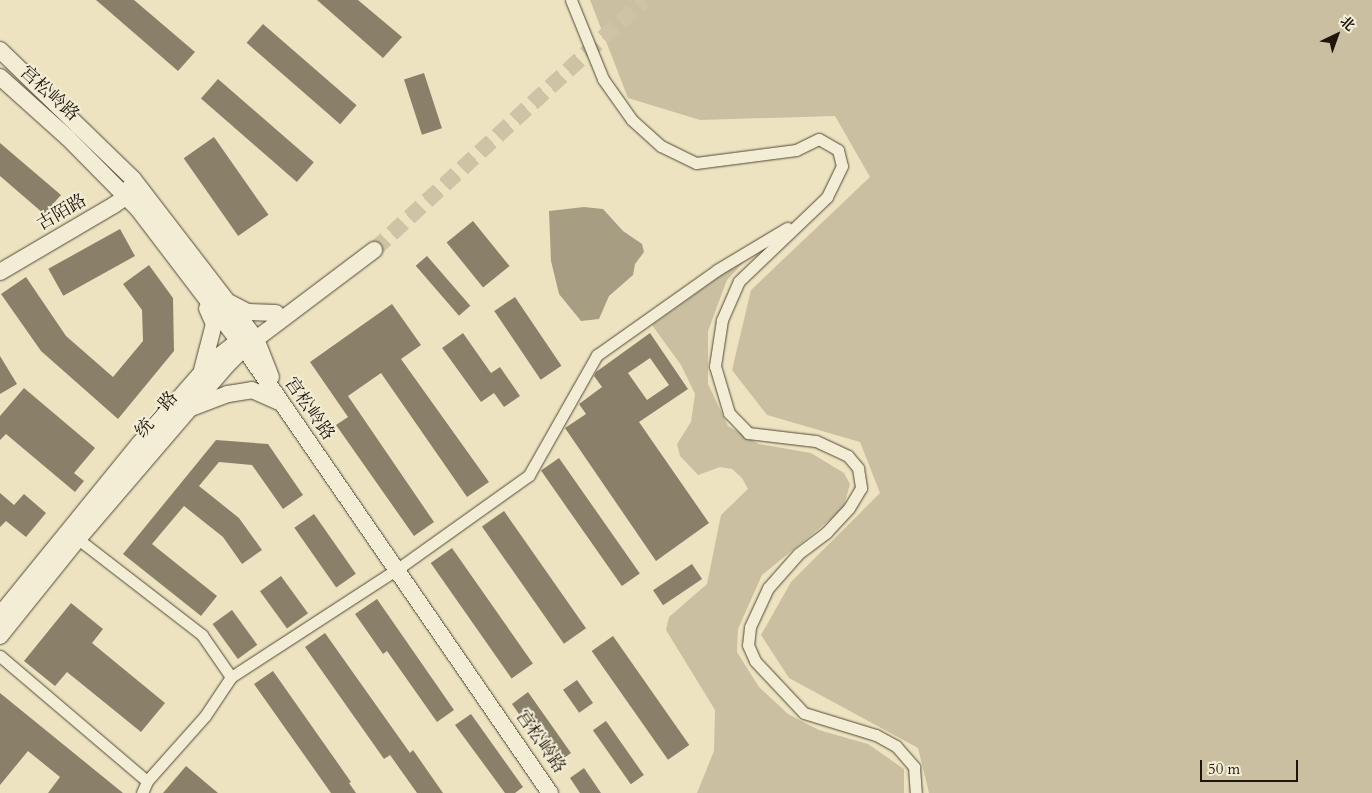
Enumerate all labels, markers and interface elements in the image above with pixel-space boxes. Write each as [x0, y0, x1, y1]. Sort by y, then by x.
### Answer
north arrow [1312, 10, 1362, 60]
text: 北 [1336, 12, 1359, 35]
street label: 宫松岭路 [15, 62, 83, 126]
street label: 古陌路 [33, 190, 91, 236]
street label: 宫松岭路 [280, 373, 338, 445]
street label: 统一路 [131, 388, 183, 442]
street label: 宫松岭路 [511, 706, 569, 778]
scale bar [1202, 750, 1300, 782]
text: 50 m [1208, 759, 1240, 779]

